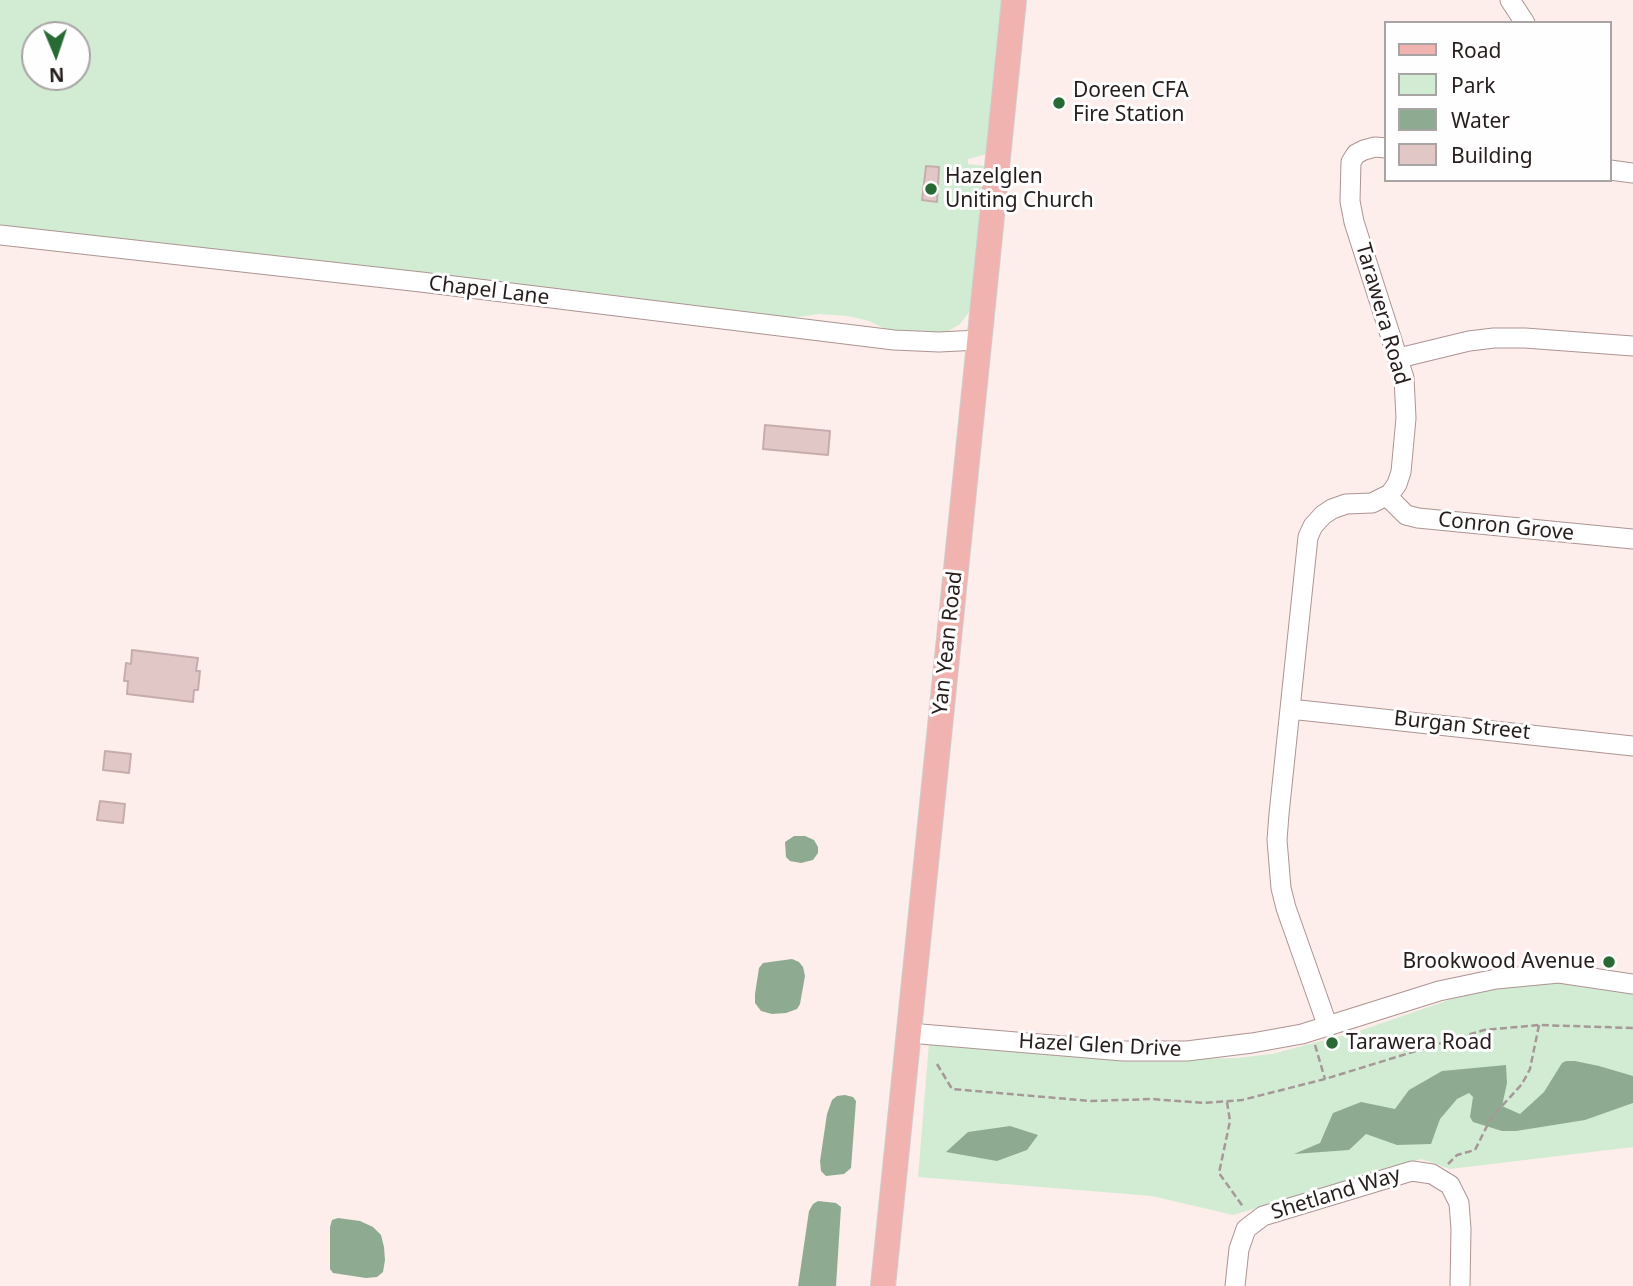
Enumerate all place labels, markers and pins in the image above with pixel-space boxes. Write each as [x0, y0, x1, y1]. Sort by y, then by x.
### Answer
place label: Doreen CFA Fire Station [1073, 78, 1189, 128]
marker: Doreen CFA Fire Station [1051, 95, 1067, 111]
place label: Hazelglen Uniting Church [945, 164, 1094, 214]
marker: Hazelglen Uniting Church [923, 181, 939, 197]
place label: Brookwood Avenue [1402, 949, 1595, 975]
marker: Brookwood Avenue [1601, 954, 1617, 970]
place label: Tarawera Road [1346, 1030, 1492, 1056]
marker: Tarawera Road [1324, 1035, 1340, 1051]

